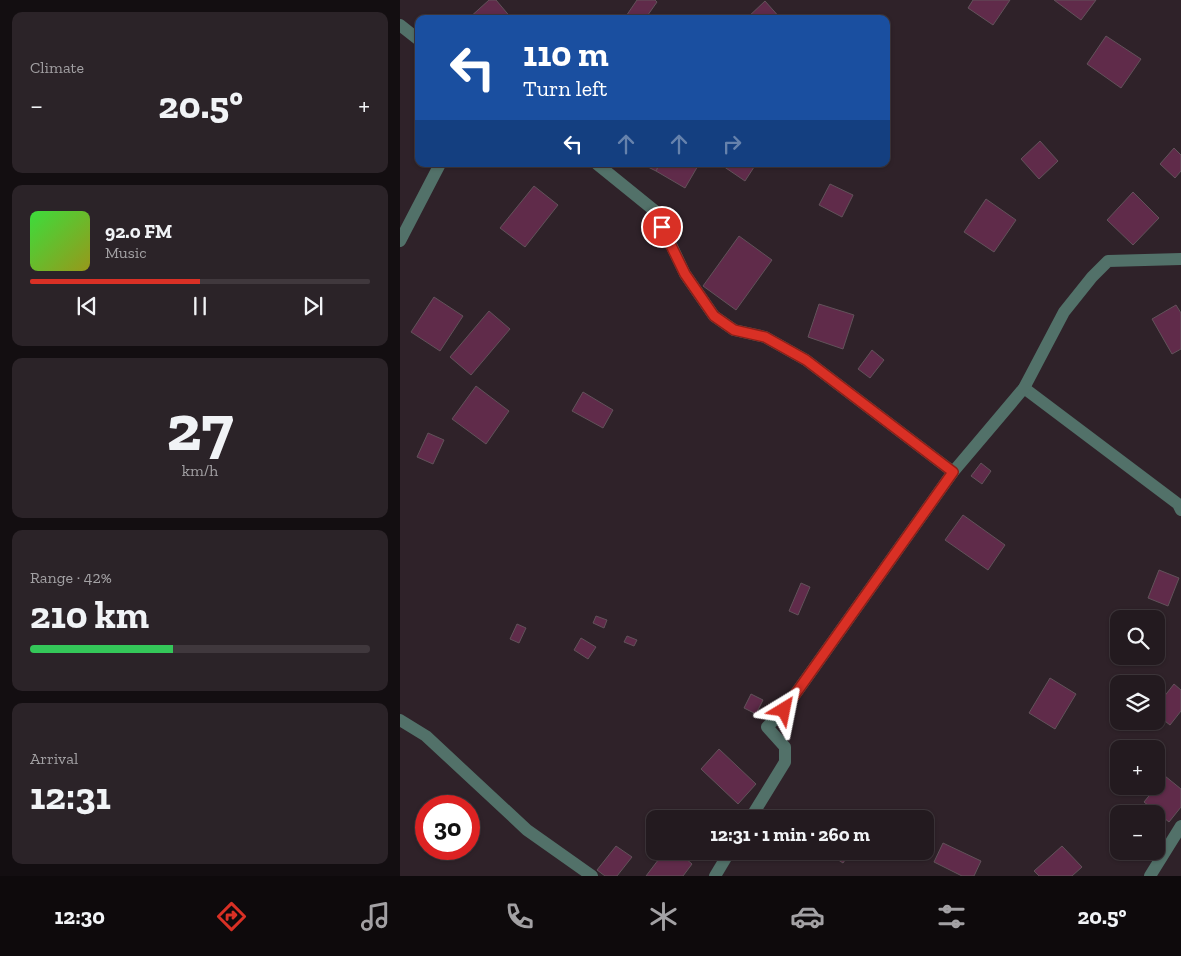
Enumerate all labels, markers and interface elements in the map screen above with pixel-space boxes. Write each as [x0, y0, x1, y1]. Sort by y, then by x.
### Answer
text: 110 m [523, 33, 609, 75]
icon: left [440, 35, 505, 100]
text: Climate [30, 58, 84, 77]
text: Turn left [523, 75, 607, 102]
text: 20.5° [158, 82, 243, 128]
text: − [30, 89, 43, 122]
text: + [358, 89, 370, 122]
icon: left [559, 130, 587, 158]
icon: ahead [612, 130, 640, 158]
icon: ahead [665, 130, 693, 158]
icon: right [718, 130, 746, 158]
pin [641, 206, 683, 248]
icon: arrive [648, 213, 676, 241]
text: 92.0 FM [105, 220, 172, 243]
text: Music [105, 243, 147, 262]
icon: previous [73, 292, 101, 320]
icon: pause [186, 292, 214, 320]
icon: next [299, 292, 327, 320]
text: 27 [166, 389, 234, 467]
text: km/h [182, 461, 218, 480]
text: Range · 42% [30, 568, 112, 587]
text: 210 km [30, 592, 149, 638]
map controls [1110, 610, 1165, 860]
button: search [1110, 610, 1165, 665]
button: layers [1110, 675, 1165, 730]
position arrow [757, 683, 809, 735]
button: + [1110, 740, 1165, 795]
text: Arrival [30, 749, 78, 768]
text: 12:31 [30, 773, 111, 819]
speed limit sign: 30 [415, 795, 480, 860]
button: − [1110, 805, 1165, 860]
text: 12:31 · 1 min · 260 m [710, 823, 870, 846]
icon: directions [214, 899, 249, 934]
icon: music [358, 899, 393, 934]
icon: phone [502, 899, 537, 934]
icon: climate [646, 899, 681, 934]
icon: car [790, 899, 825, 934]
icon: filters [934, 899, 969, 934]
text: 12:30 [54, 903, 105, 930]
text: 20.5° [1077, 903, 1126, 930]

